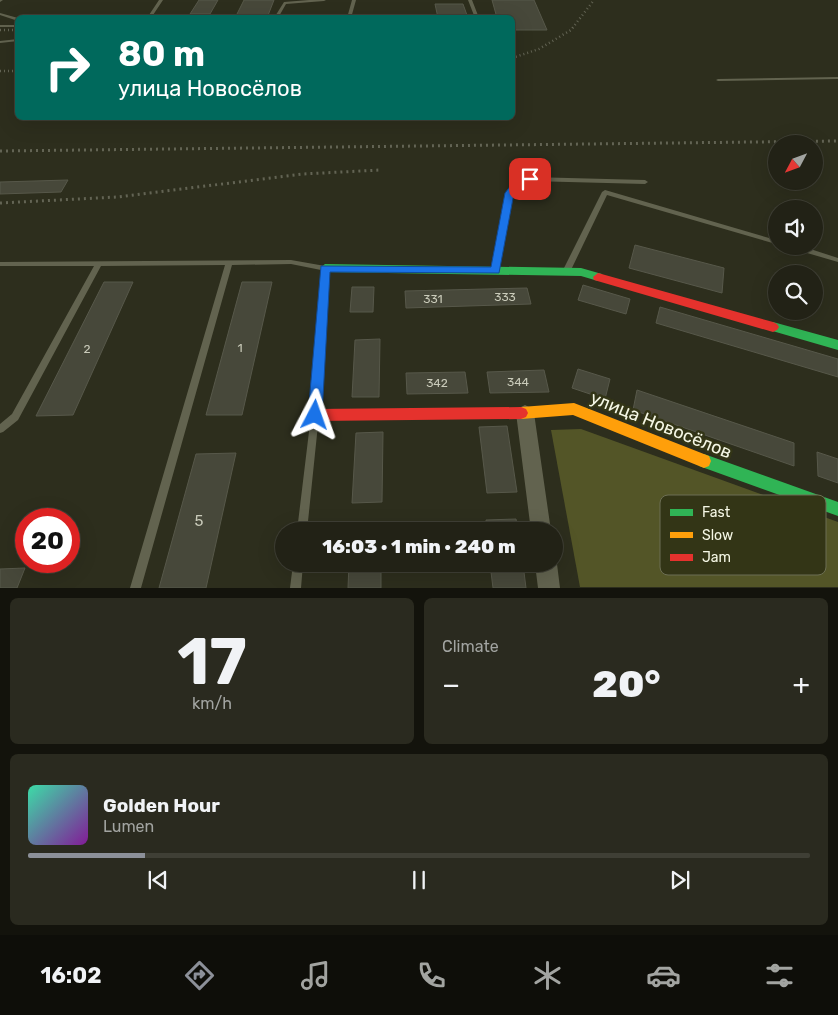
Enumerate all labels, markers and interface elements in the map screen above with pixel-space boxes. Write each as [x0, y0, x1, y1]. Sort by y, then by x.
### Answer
text: 80 m [118, 33, 205, 75]
icon: right [35, 35, 100, 100]
text: улица Новосёлов [118, 75, 302, 102]
north arrow [768, 135, 822, 190]
map controls [768, 135, 823, 320]
pin [509, 158, 551, 200]
icon: arrive [516, 165, 544, 193]
button: sound [768, 200, 823, 255]
button: search [768, 265, 823, 320]
house number: 333 [494, 290, 516, 304]
house number: 331 [423, 292, 443, 306]
house number: 1 [237, 341, 243, 355]
house number: 2 [83, 342, 91, 356]
house number: 344 [507, 375, 530, 389]
house number: 342 [426, 376, 448, 390]
street label: улица Новосёлов [587, 387, 735, 463]
position arrow [288, 388, 340, 440]
legend [660, 495, 826, 575]
text: Fast [702, 504, 731, 521]
speed limit sign: 20 [15, 508, 80, 573]
house number: 5 [195, 512, 204, 530]
text: Slow [702, 527, 733, 544]
text: 16:03 · 1 min · 240 m [322, 535, 516, 558]
text: Jam [702, 549, 731, 566]
text: 17 [177, 623, 247, 700]
text: Climate [442, 637, 499, 656]
text: 20° [592, 661, 661, 707]
text: − [442, 668, 460, 701]
text: + [793, 668, 810, 701]
text: km/h [192, 694, 232, 713]
text: Golden Hour [103, 794, 220, 817]
text: Lumen [103, 817, 154, 836]
icon: previous [144, 866, 172, 894]
icon: pause [405, 866, 433, 894]
icon: next [666, 866, 694, 894]
icon: directions [182, 958, 217, 993]
icon: music [298, 958, 333, 993]
icon: phone [414, 958, 449, 993]
icon: climate [530, 958, 565, 993]
icon: car [646, 958, 681, 993]
icon: filters [762, 958, 797, 993]
text: 16:02 [41, 962, 101, 989]

